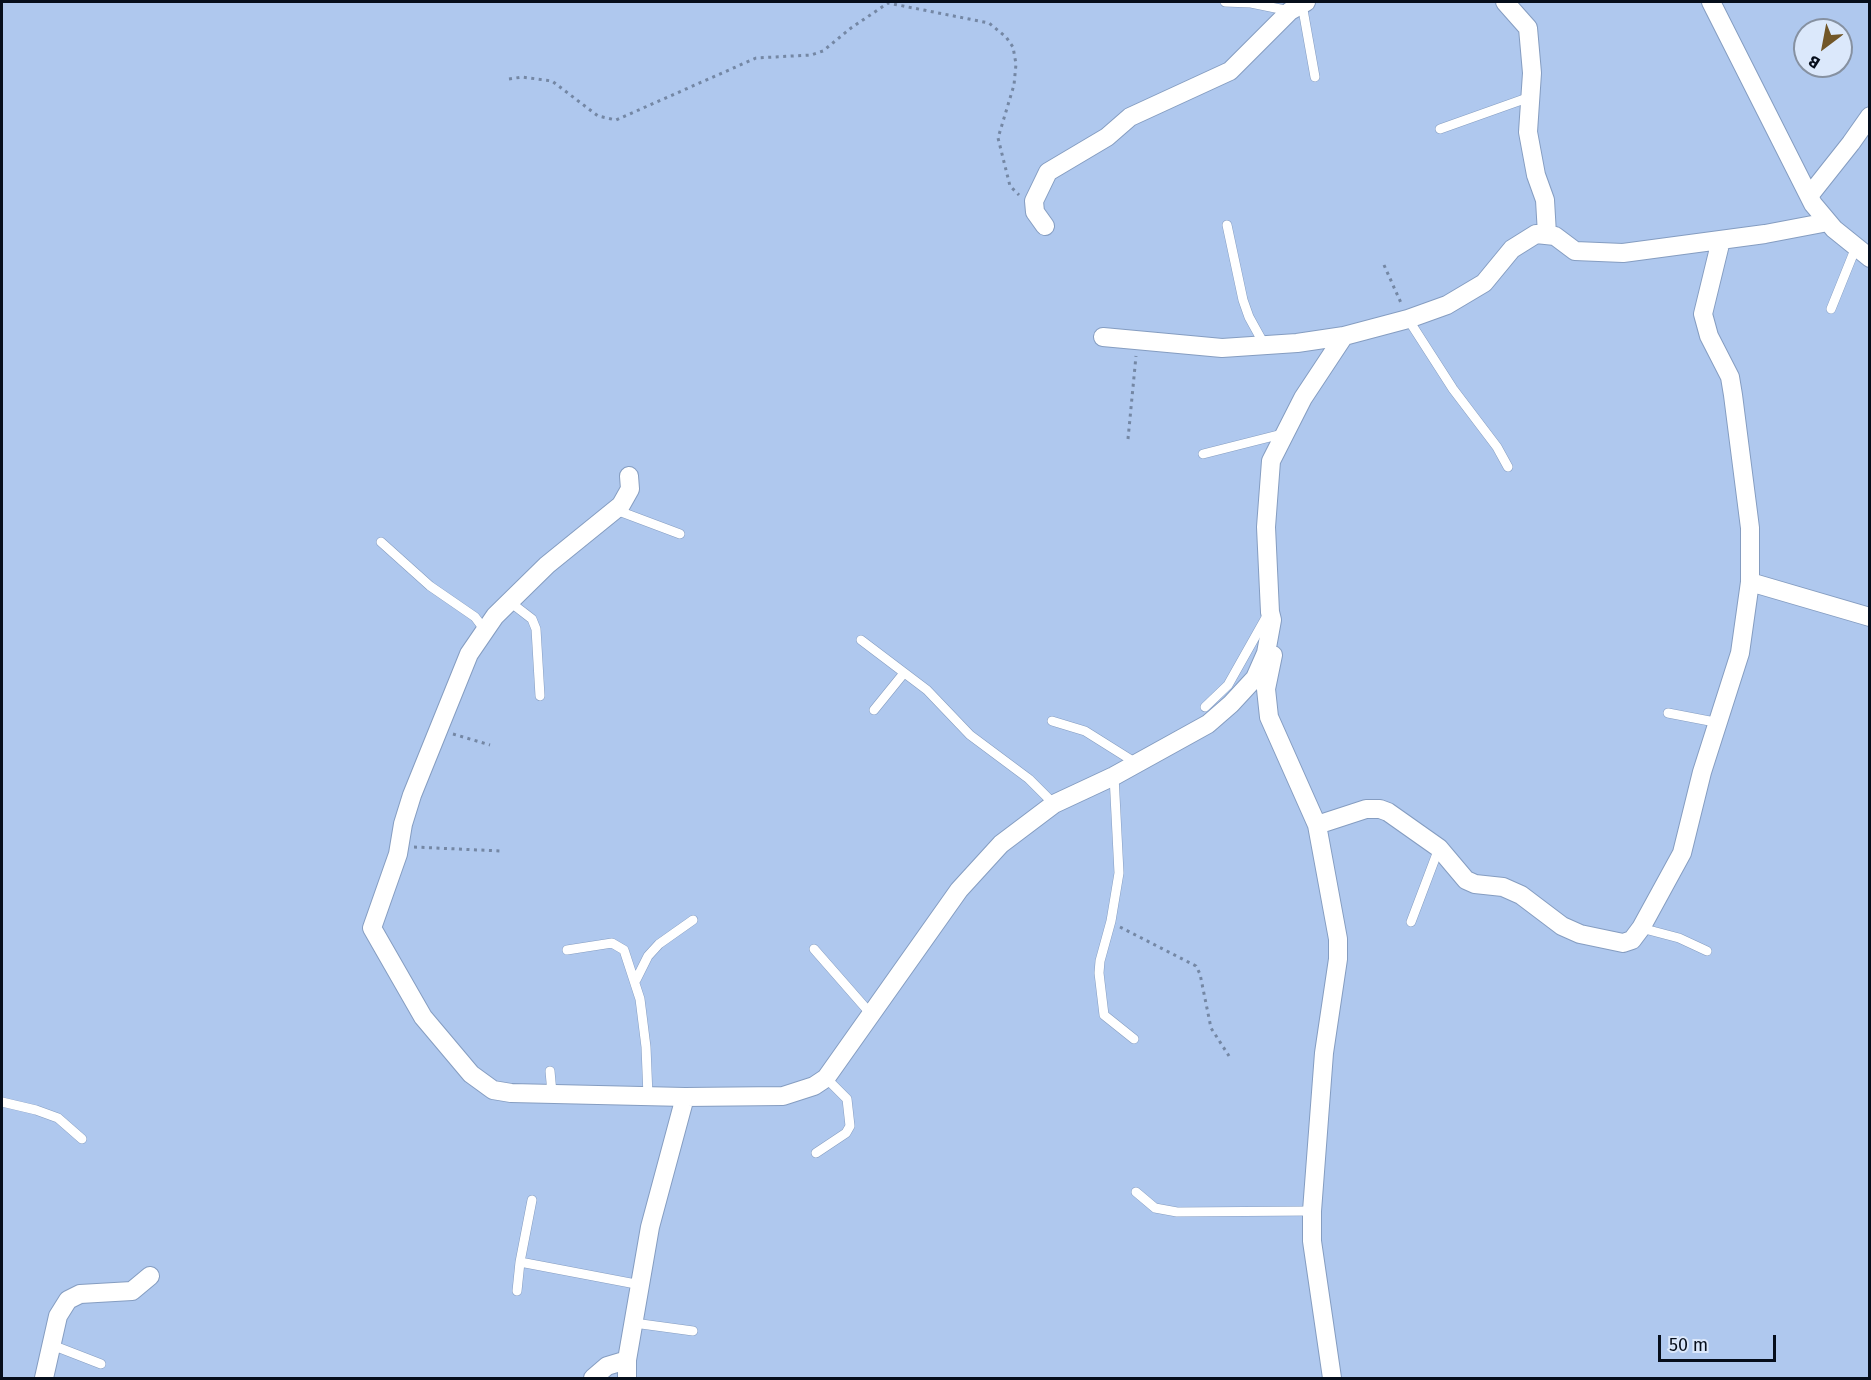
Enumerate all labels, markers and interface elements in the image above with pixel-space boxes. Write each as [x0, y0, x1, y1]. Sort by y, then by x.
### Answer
north arrow [1793, 18, 1853, 78]
text: B [1805, 51, 1823, 73]
scale bar [1661, 1323, 1780, 1361]
text: 50 m [1669, 1334, 1708, 1356]

